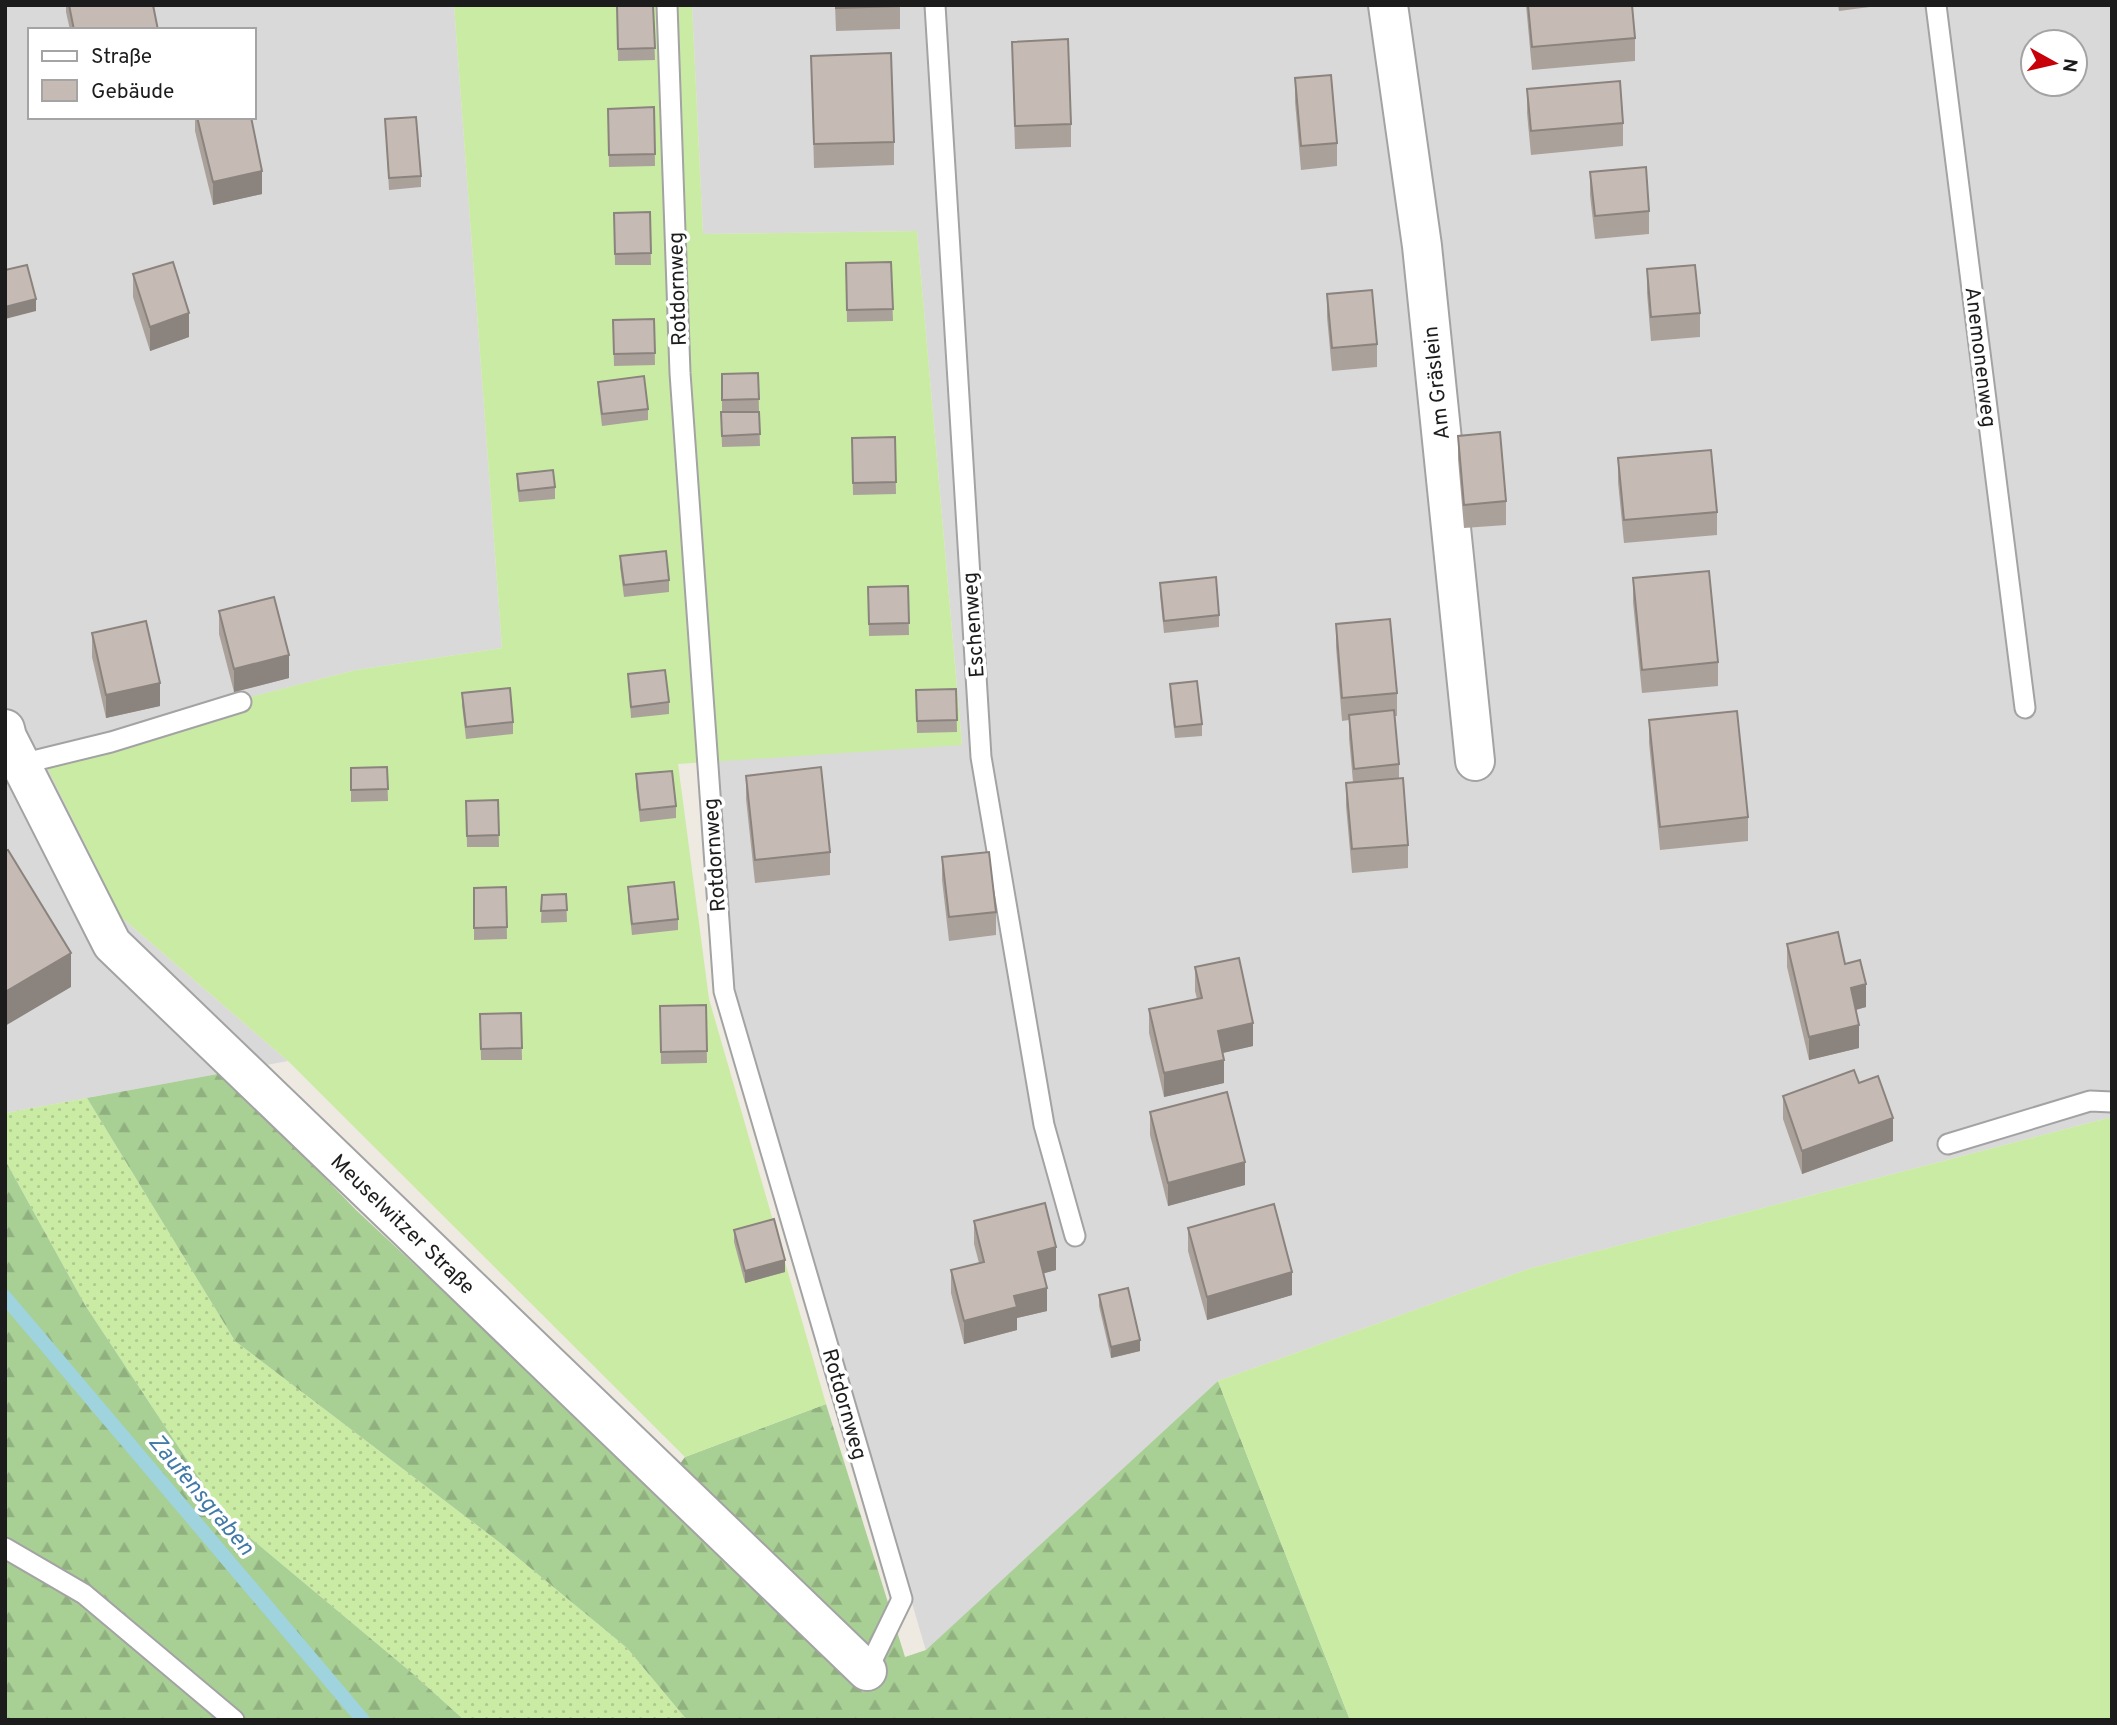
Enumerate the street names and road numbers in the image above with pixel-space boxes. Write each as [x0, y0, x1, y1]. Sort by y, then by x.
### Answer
street label: Rotdornweg [663, 231, 694, 346]
street label: Anemonenweg [1958, 285, 2002, 429]
street label: Am Gräslein [1418, 325, 1457, 441]
street label: Eschenweg [957, 571, 992, 679]
street label: Rotdornweg [698, 797, 733, 913]
street label: Meuselwitzer Straße [324, 1149, 480, 1301]
street label: Rotdornweg [815, 1346, 872, 1463]

